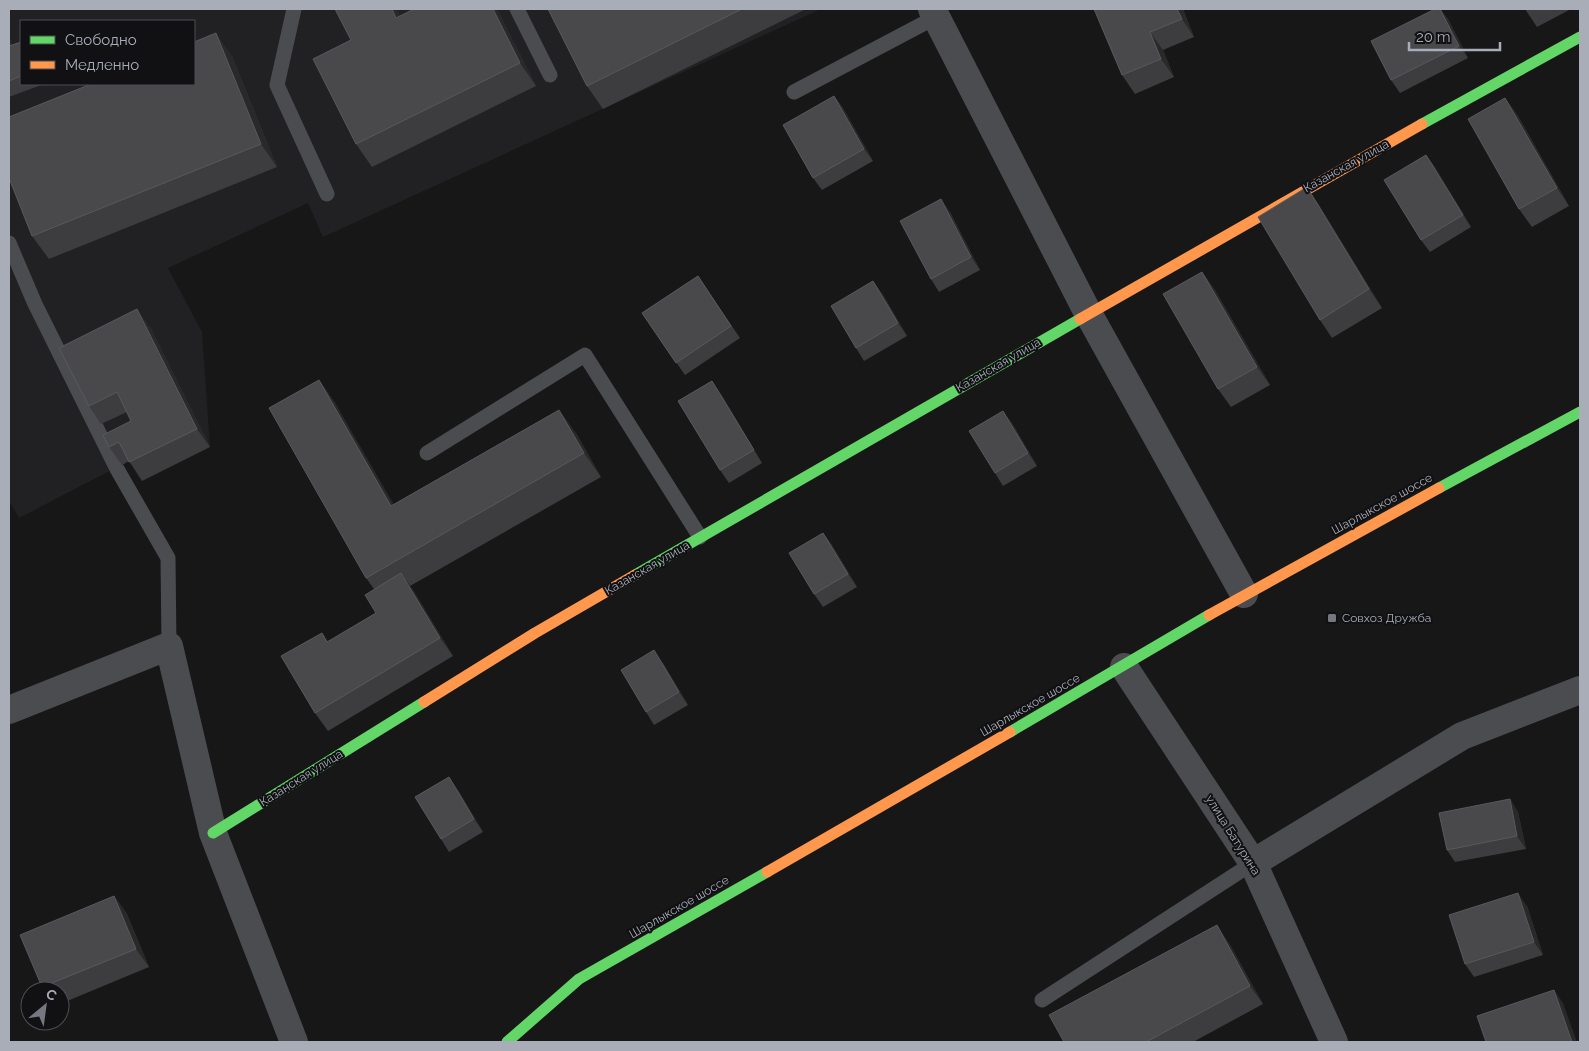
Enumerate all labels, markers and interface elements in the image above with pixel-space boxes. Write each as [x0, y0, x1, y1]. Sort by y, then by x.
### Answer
legend [20, 20, 195, 85]
scale bar [1409, 20, 1500, 52]
text: 20 m [1416, 28, 1451, 46]
text: Свободно [65, 31, 137, 49]
text: Медленно [65, 56, 139, 74]
street label: Казанская улица [1301, 137, 1391, 195]
street label: Казанская улица [953, 335, 1043, 395]
street label: Шарлыкское шоссе [1329, 471, 1435, 537]
street label: Казанская улица [602, 538, 692, 598]
place label: Совхоз Дружба [1342, 611, 1431, 625]
marker: Совхоз Дружба [1326, 612, 1338, 624]
street label: Шарлыкское шоссе [978, 671, 1082, 739]
street label: Казанская улица [257, 747, 345, 809]
street label: улица Батурина [1203, 792, 1263, 878]
street label: Шарлыкское шоссе [627, 873, 731, 941]
north arrow [20, 981, 70, 1031]
text: С [43, 985, 60, 1004]

